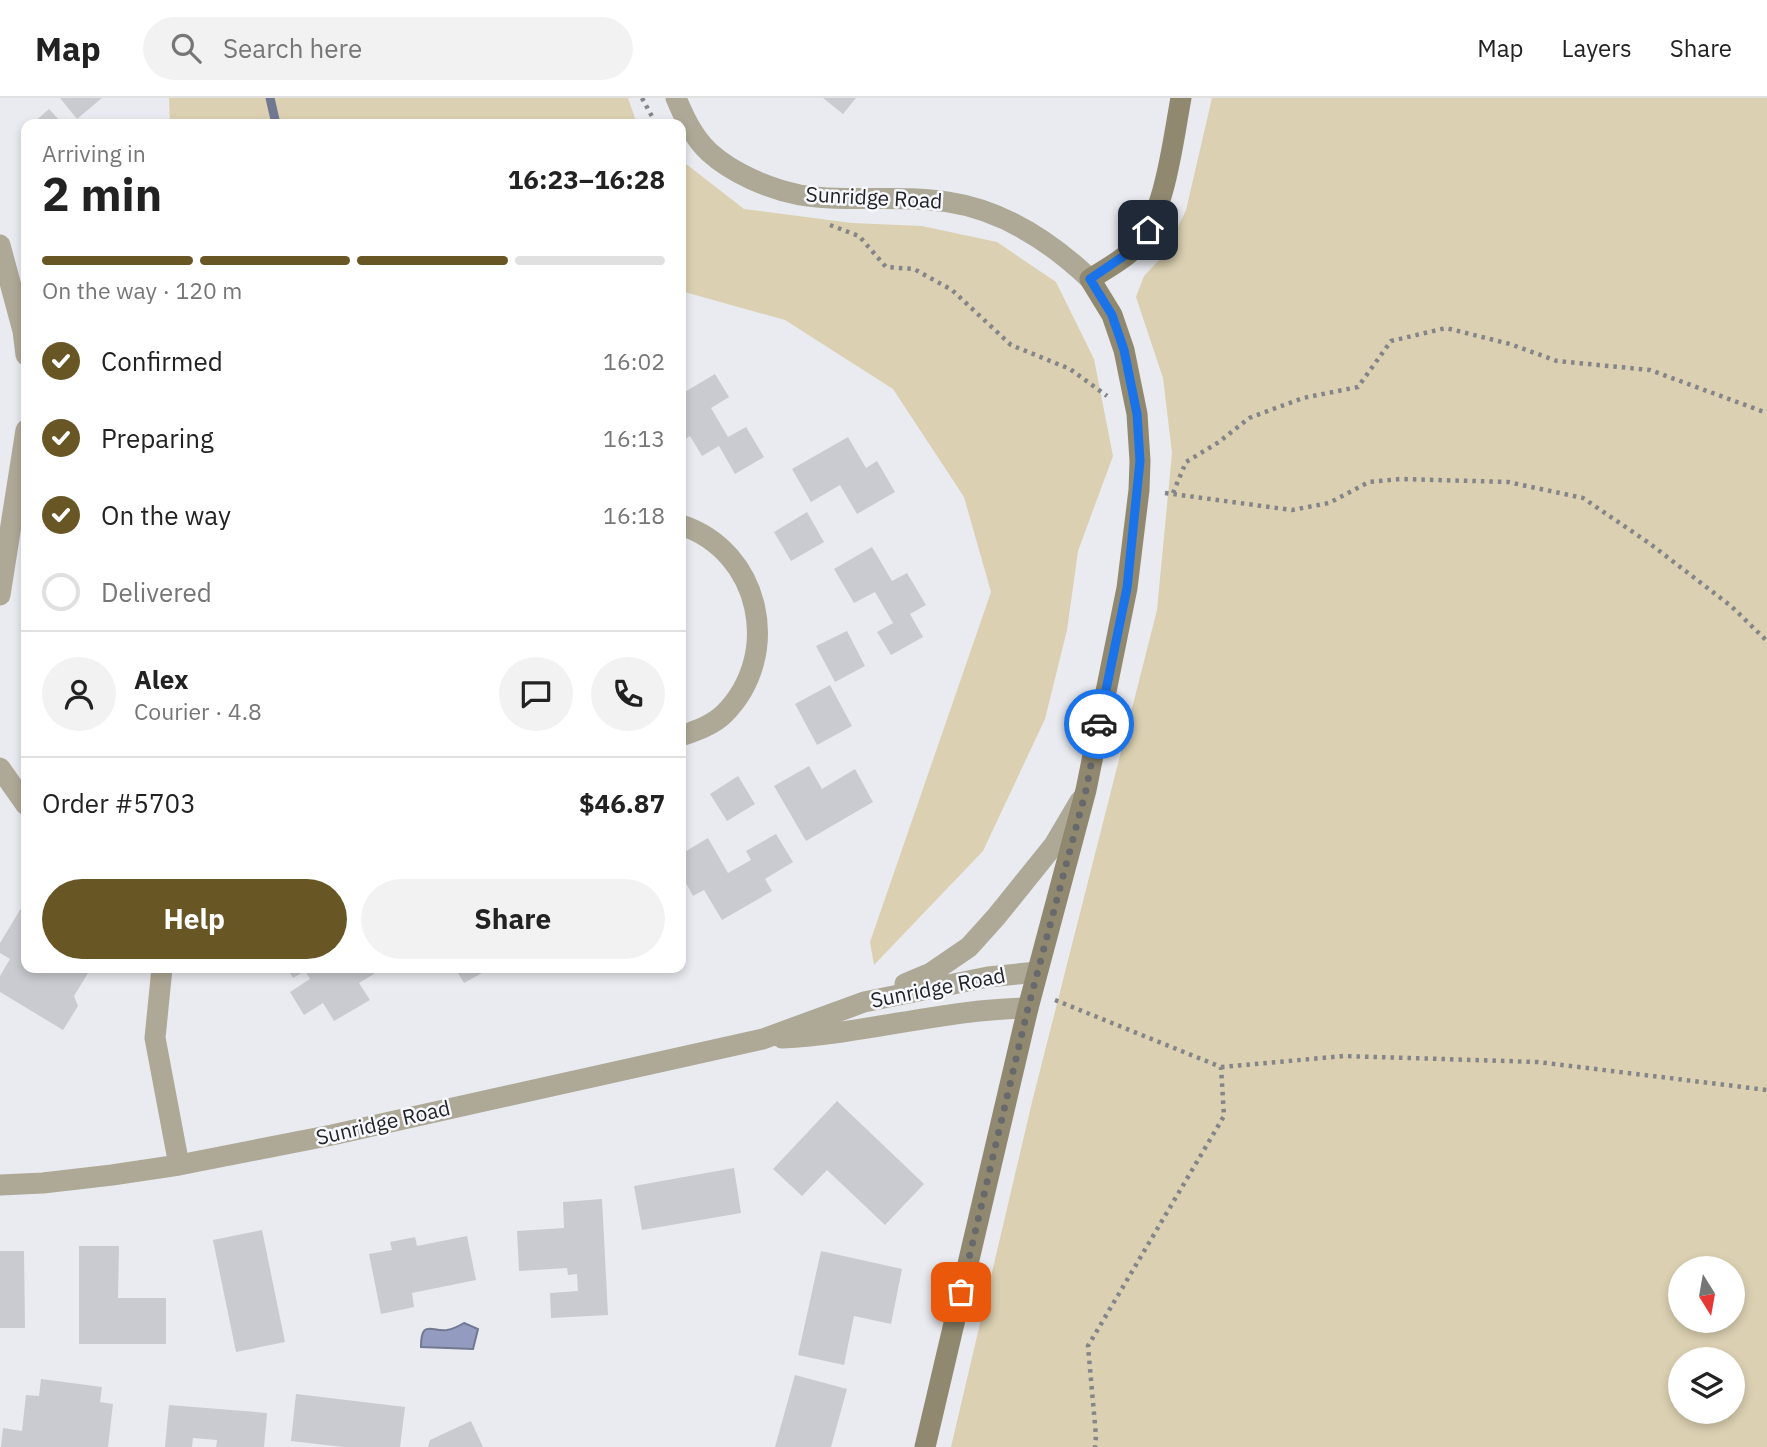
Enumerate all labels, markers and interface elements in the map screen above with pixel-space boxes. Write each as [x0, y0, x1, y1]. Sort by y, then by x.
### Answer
search box [143, 17, 633, 80]
text: Map [35, 27, 101, 70]
icon: search [167, 29, 205, 67]
text: Search here [223, 31, 362, 65]
text: Map [1477, 32, 1524, 64]
text: Layers [1562, 32, 1632, 64]
text: Share [1670, 32, 1732, 64]
text: Arriving in [42, 138, 146, 168]
text: 16:23–16:28 [508, 162, 665, 196]
text: 2 min [42, 164, 162, 224]
street label: Sunridge Road [805, 179, 943, 215]
pin [1118, 200, 1178, 260]
icon: home [1129, 211, 1167, 249]
text: On the way · 120 m [42, 275, 242, 305]
icon: check [42, 342, 80, 380]
text: Confirmed [101, 344, 223, 378]
text: 16:02 [603, 346, 665, 376]
icon: check [42, 419, 80, 457]
text: Preparing [101, 421, 214, 455]
text: 16:13 [603, 423, 665, 453]
icon: check [42, 496, 80, 534]
text: On the way [101, 498, 231, 532]
text: 16:18 [603, 500, 665, 530]
text: Delivered [101, 575, 212, 609]
button: person [42, 657, 116, 731]
button: chat [499, 657, 573, 731]
button: phone [591, 657, 665, 731]
text: Alex [134, 662, 188, 696]
courier [1064, 689, 1134, 759]
text: Courier · 4.8 [134, 696, 262, 726]
icon: car [1080, 705, 1118, 743]
text: Order #5703 [42, 786, 196, 820]
text: $46.87 [579, 786, 665, 820]
button: Help [42, 879, 347, 959]
button: Share [361, 879, 665, 959]
street label: Sunridge Road [868, 960, 1008, 1014]
street label: Sunridge Road [313, 1093, 453, 1151]
north arrow [1668, 1256, 1745, 1334]
map controls [1668, 1256, 1745, 1424]
pin [931, 1262, 991, 1322]
icon: bag [942, 1273, 980, 1311]
button: layers [1668, 1347, 1745, 1424]

